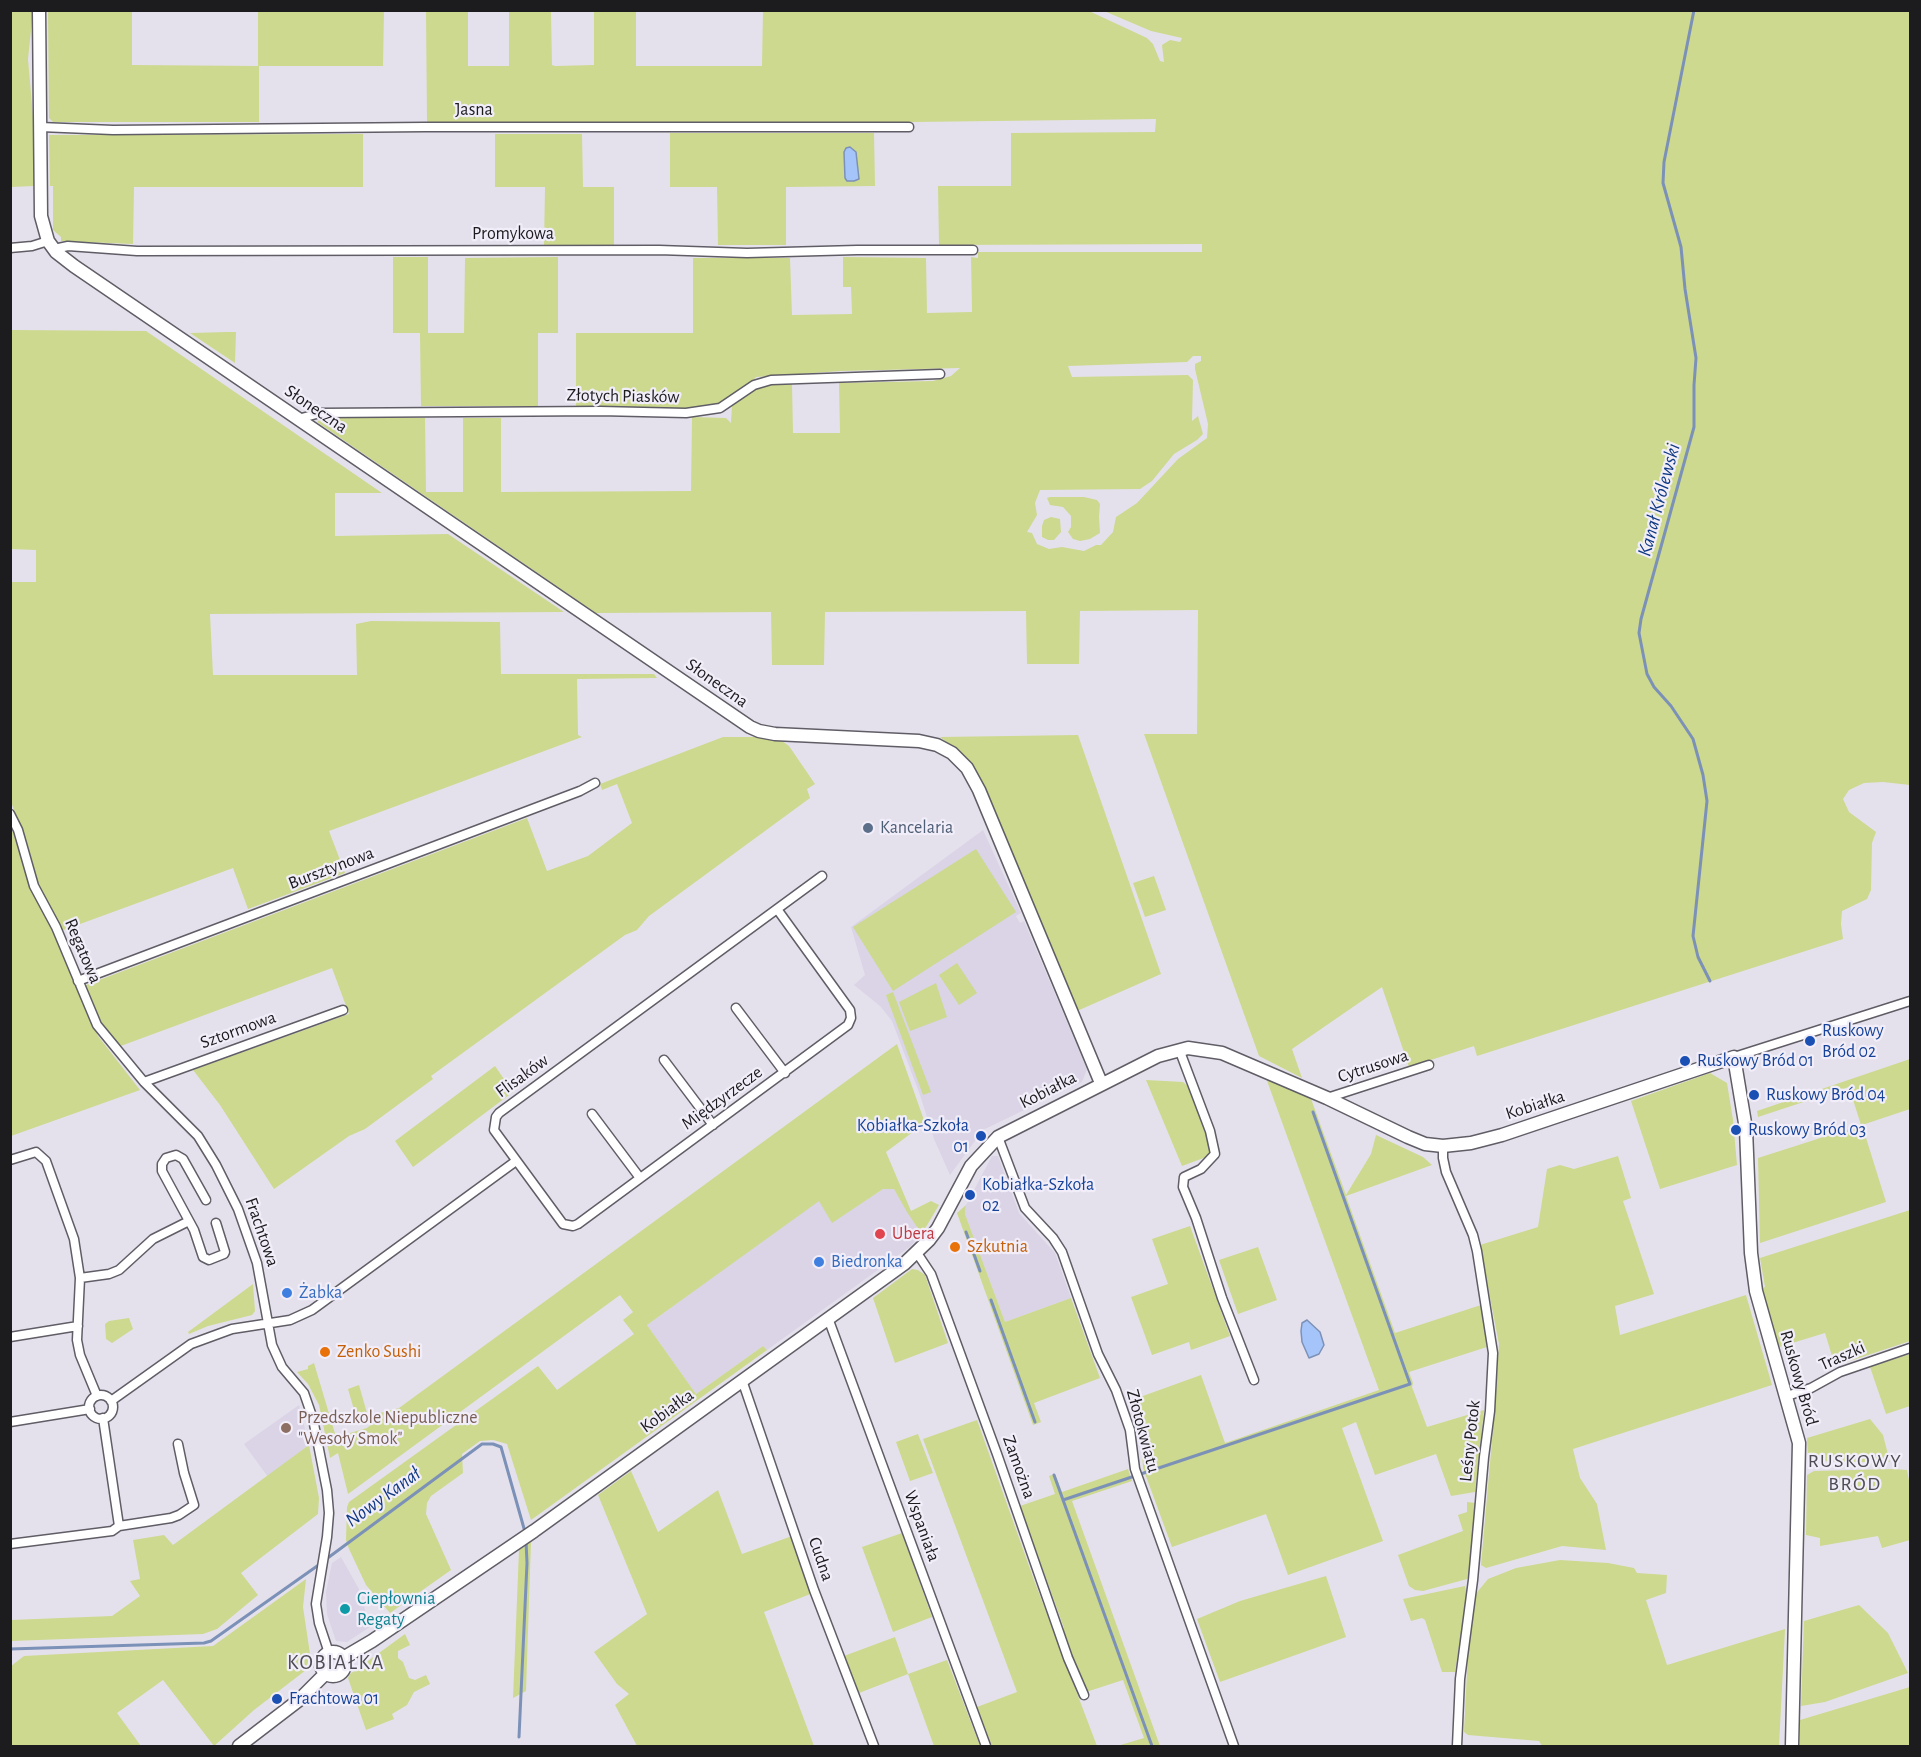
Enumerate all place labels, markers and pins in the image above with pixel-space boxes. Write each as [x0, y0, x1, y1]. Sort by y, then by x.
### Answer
place label: Kancelaria [880, 817, 953, 839]
marker: Kancelaria [861, 821, 875, 835]
place label: Ruskowy Bród 02 [1822, 1020, 1884, 1062]
marker: Ruskowy Bród 02 [1803, 1034, 1817, 1048]
place label: Ruskowy Bród 01 [1697, 1050, 1814, 1072]
marker: Ruskowy Bród 01 [1678, 1054, 1692, 1068]
place label: Ruskowy Bród 04 [1766, 1084, 1885, 1106]
marker: Ruskowy Bród 04 [1747, 1088, 1761, 1102]
place label: Kobiałka-Szkoła 01 [857, 1115, 969, 1158]
place label: Ruskowy Bród 03 [1748, 1119, 1866, 1141]
marker: Ruskowy Bród 03 [1729, 1123, 1743, 1137]
marker: Kobiałka-Szkoła 01 [974, 1129, 988, 1143]
place label: Kobiałka-Szkoła 02 [982, 1174, 1094, 1216]
marker: Kobiałka-Szkoła 02 [963, 1188, 977, 1202]
place label: Ubera [892, 1223, 935, 1245]
marker: Ubera [873, 1227, 887, 1241]
place label: Szkutnia [967, 1236, 1028, 1258]
marker: Szkutnia [948, 1240, 962, 1254]
place label: Biedronka [831, 1251, 903, 1273]
marker: Biedronka [812, 1255, 826, 1269]
place label: Żabka [299, 1282, 342, 1304]
marker: Żabka [280, 1286, 294, 1300]
place label: Zenko Sushi [337, 1341, 421, 1363]
marker: Zenko Sushi [318, 1345, 332, 1359]
place label: Przedszkole Niepubliczne "Wesoły Smok" [298, 1407, 478, 1450]
marker: Przedszkole Niepubliczne "Wesoły Smok" [279, 1421, 293, 1435]
place label: Ciepłownia Regaty [357, 1588, 436, 1630]
marker: Ciepłownia Regaty [338, 1602, 352, 1616]
place label: Frachtowa 01 [289, 1688, 379, 1710]
marker: Frachtowa 01 [270, 1692, 284, 1706]

